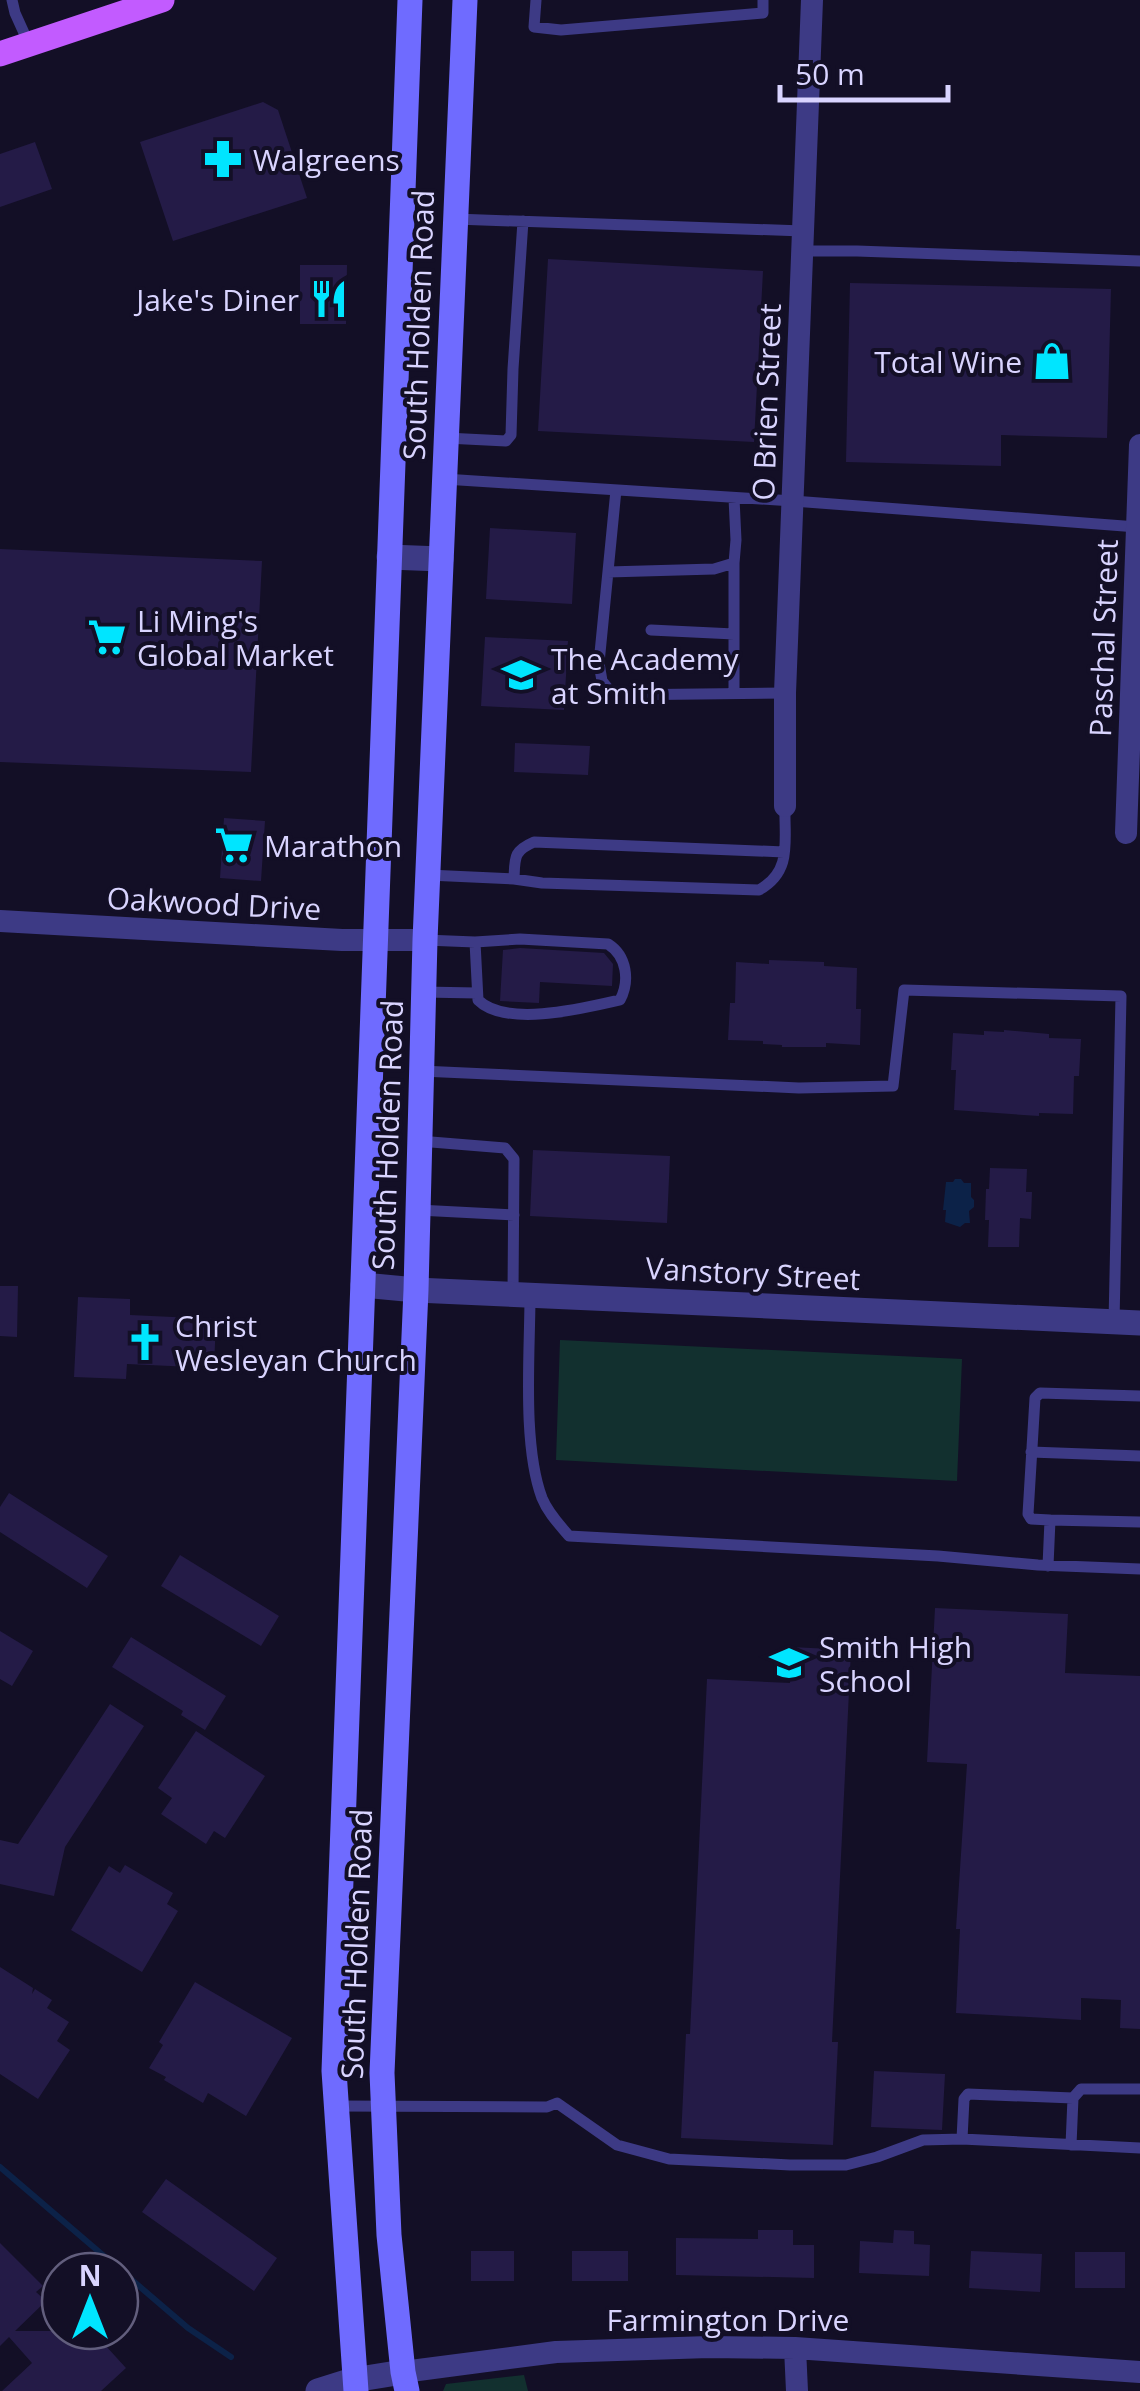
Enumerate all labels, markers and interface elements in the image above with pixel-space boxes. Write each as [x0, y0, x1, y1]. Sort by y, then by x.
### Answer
scale bar [780, 40, 948, 102]
text: 50 m [795, 53, 865, 94]
pharmacy icon: Walgreens [202, 138, 244, 180]
place label: Walgreens [253, 139, 400, 180]
street label: South Holden Road [393, 189, 443, 461]
restaurant icon: Jake's Diner [308, 278, 350, 320]
place label: Jake's Diner [133, 279, 299, 320]
street label: O Brien Street [742, 303, 790, 501]
shop icon: Total Wine [1031, 340, 1073, 382]
place label: Total Wine [874, 341, 1022, 382]
street label: Paschal Street [1079, 539, 1127, 737]
place label: Li Ming's Global Market [137, 600, 334, 675]
supermarket icon: Li Ming's Global Market [86, 616, 128, 658]
place label: The Academy at Smith [551, 638, 740, 713]
school or university icon: The Academy at Smith [500, 654, 542, 696]
supermarket icon: Marathon [213, 824, 255, 866]
place label: Marathon [264, 825, 402, 866]
street label: Oakwood Drive [106, 877, 322, 929]
street label: South Holden Road [362, 999, 412, 1271]
street label: Vanstory Street [645, 1247, 861, 1299]
place label: Christ Wesleyan Church [175, 1305, 417, 1380]
church icon: Christ Wesleyan Church [124, 1321, 166, 1363]
place label: Smith High School [819, 1626, 972, 1701]
school or university icon: Smith High School [768, 1642, 810, 1684]
street label: South Holden Road [331, 1808, 381, 2080]
north arrow [40, 2251, 140, 2351]
text: N [79, 2256, 101, 2294]
street label: Farmington Drive [607, 2299, 849, 2340]

